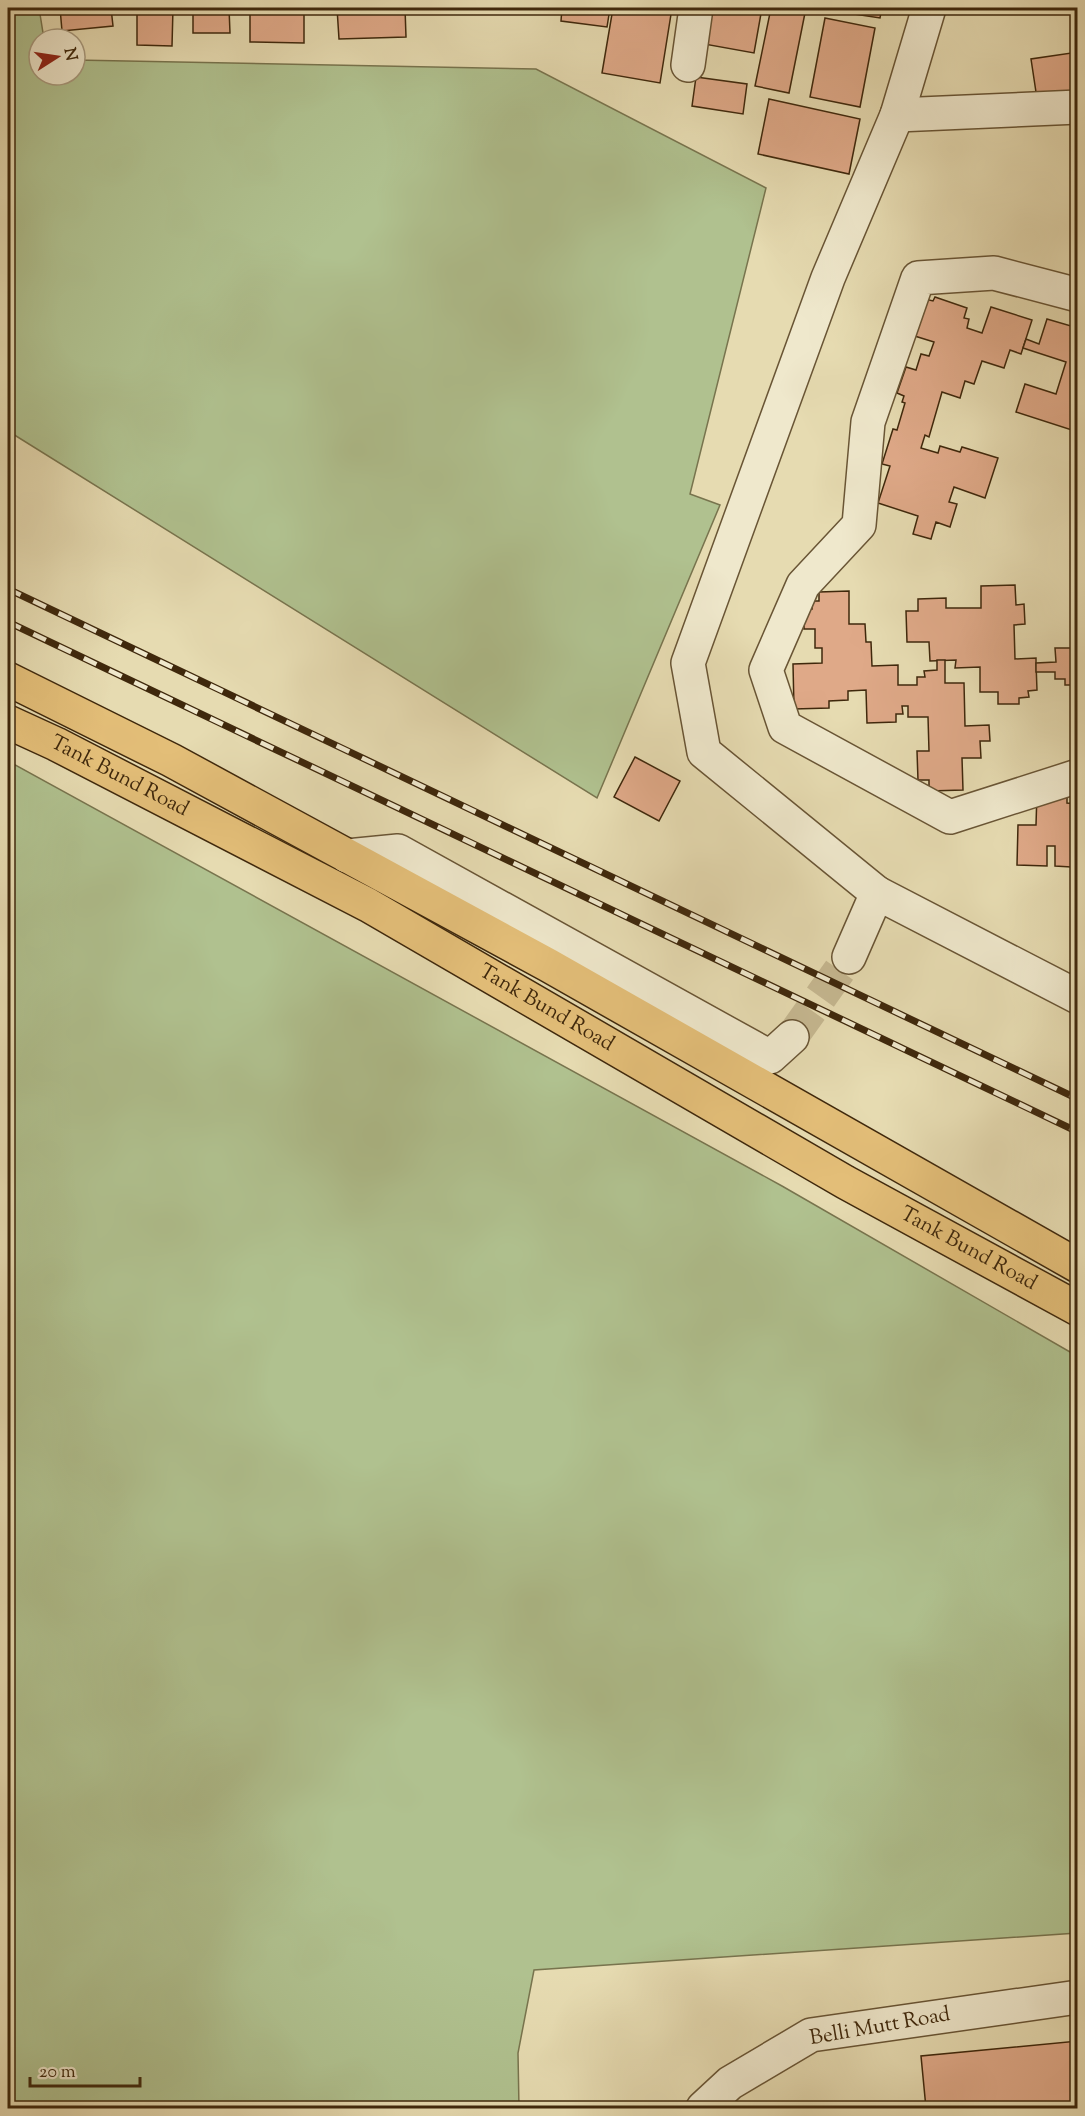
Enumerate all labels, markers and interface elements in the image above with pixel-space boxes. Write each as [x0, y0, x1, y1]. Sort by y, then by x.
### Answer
north arrow [27, 27, 87, 87]
text: N [57, 46, 82, 63]
street label: Tank Bund Road [45, 728, 194, 825]
street label: Tank Bund Road [473, 957, 620, 1060]
street label: Tank Bund Road [894, 1200, 1042, 1299]
street label: Belli Mutt Road [807, 2000, 953, 2054]
scale bar [30, 2050, 140, 2088]
text: 20 m [39, 2060, 76, 2086]

